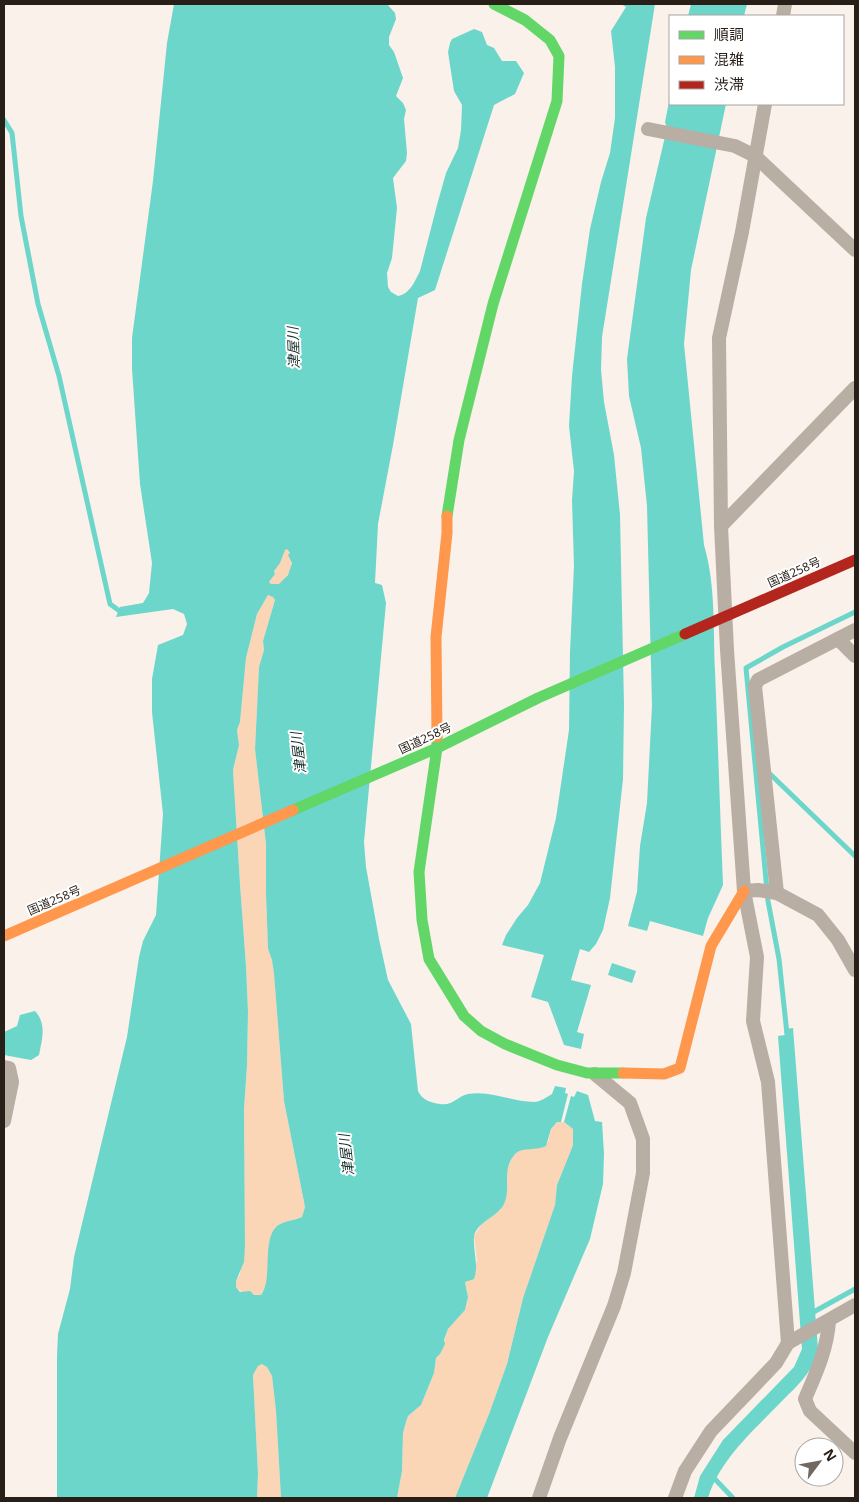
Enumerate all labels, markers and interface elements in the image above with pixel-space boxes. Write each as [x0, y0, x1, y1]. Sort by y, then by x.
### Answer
legend [669, 15, 844, 105]
text: 順調 [714, 24, 744, 44]
text: 混雑 [714, 49, 744, 69]
text: 渋滞 [714, 74, 744, 94]
water label: 津屋川 [283, 325, 303, 369]
street label: 国道258号 [765, 553, 823, 591]
street label: 国道258号 [396, 718, 454, 758]
water label: 津屋川 [286, 729, 310, 775]
street label: 国道258号 [25, 881, 83, 919]
water label: 津屋川 [334, 1131, 358, 1177]
north arrow [794, 1437, 844, 1487]
text: N [819, 1445, 842, 1465]

